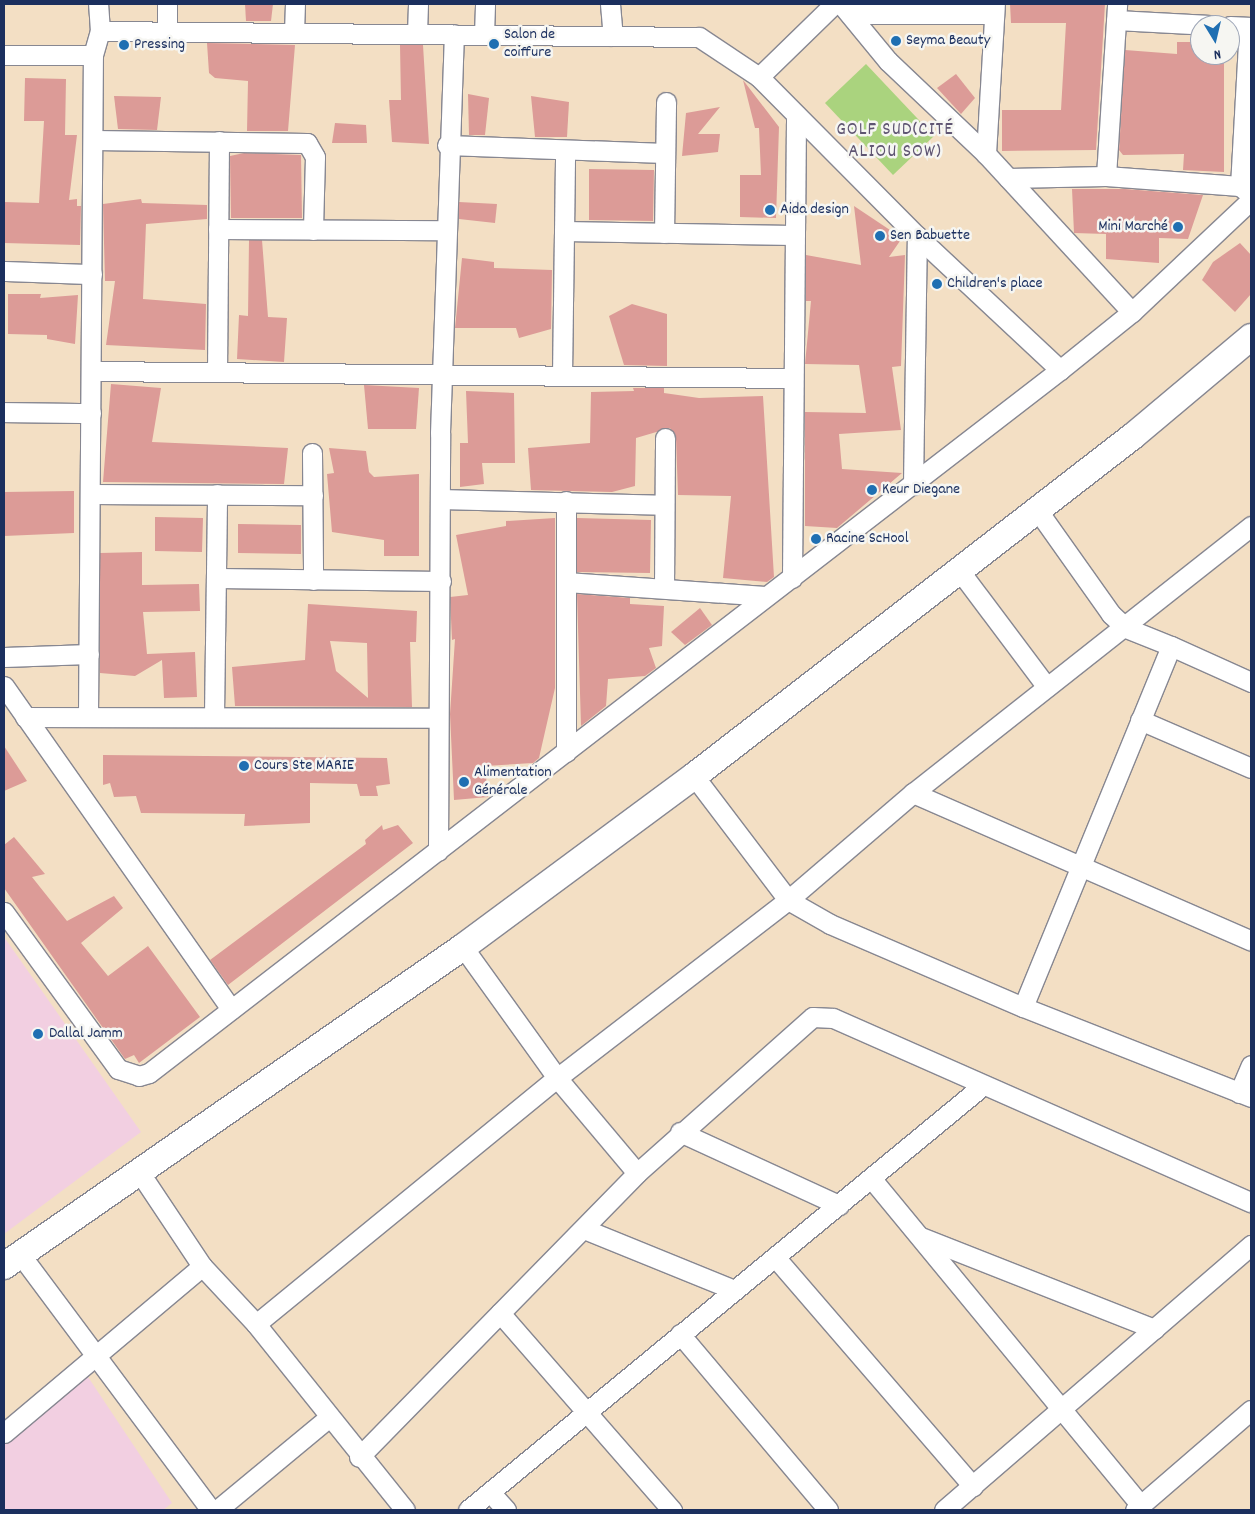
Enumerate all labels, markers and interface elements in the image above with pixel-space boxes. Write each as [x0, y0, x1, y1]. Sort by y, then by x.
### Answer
north arrow [1190, 15, 1240, 65]
place label: Salon de coiffure [504, 25, 555, 63]
place label: Seyma Beauty [906, 31, 990, 51]
place label: Pressing [134, 35, 185, 55]
marker: Seyma Beauty [890, 35, 902, 47]
marker: Salon de coiffure [488, 38, 500, 50]
marker: Pressing [118, 39, 130, 51]
text: N [1212, 43, 1222, 64]
district label: GOLF SUD(CITÉ ALIOU SOW) [835, 120, 955, 164]
place label: Aida design [780, 200, 849, 220]
marker: Aida design [764, 204, 776, 216]
place label: Mini Marché [1098, 217, 1168, 237]
marker: Mini Marché [1172, 221, 1184, 233]
place label: Sen Babuette [890, 226, 970, 246]
marker: Sen Babuette [874, 230, 886, 242]
place label: Children's place [947, 274, 1043, 294]
marker: Children's place [931, 278, 943, 290]
place label: Keur Diegane [882, 480, 960, 500]
marker: Keur Diegane [866, 484, 878, 496]
place label: Racine ScHool [826, 529, 908, 549]
marker: Racine ScHool [810, 533, 822, 545]
place label: Cours Ste MARIE [254, 756, 354, 776]
marker: Cours Ste MARIE [238, 760, 250, 772]
place label: Alimentation Générale [474, 763, 552, 801]
marker: Alimentation Générale [458, 776, 470, 788]
place label: Dallal Jamm [49, 1024, 123, 1044]
marker: Dallal Jamm [31, 1027, 45, 1041]

